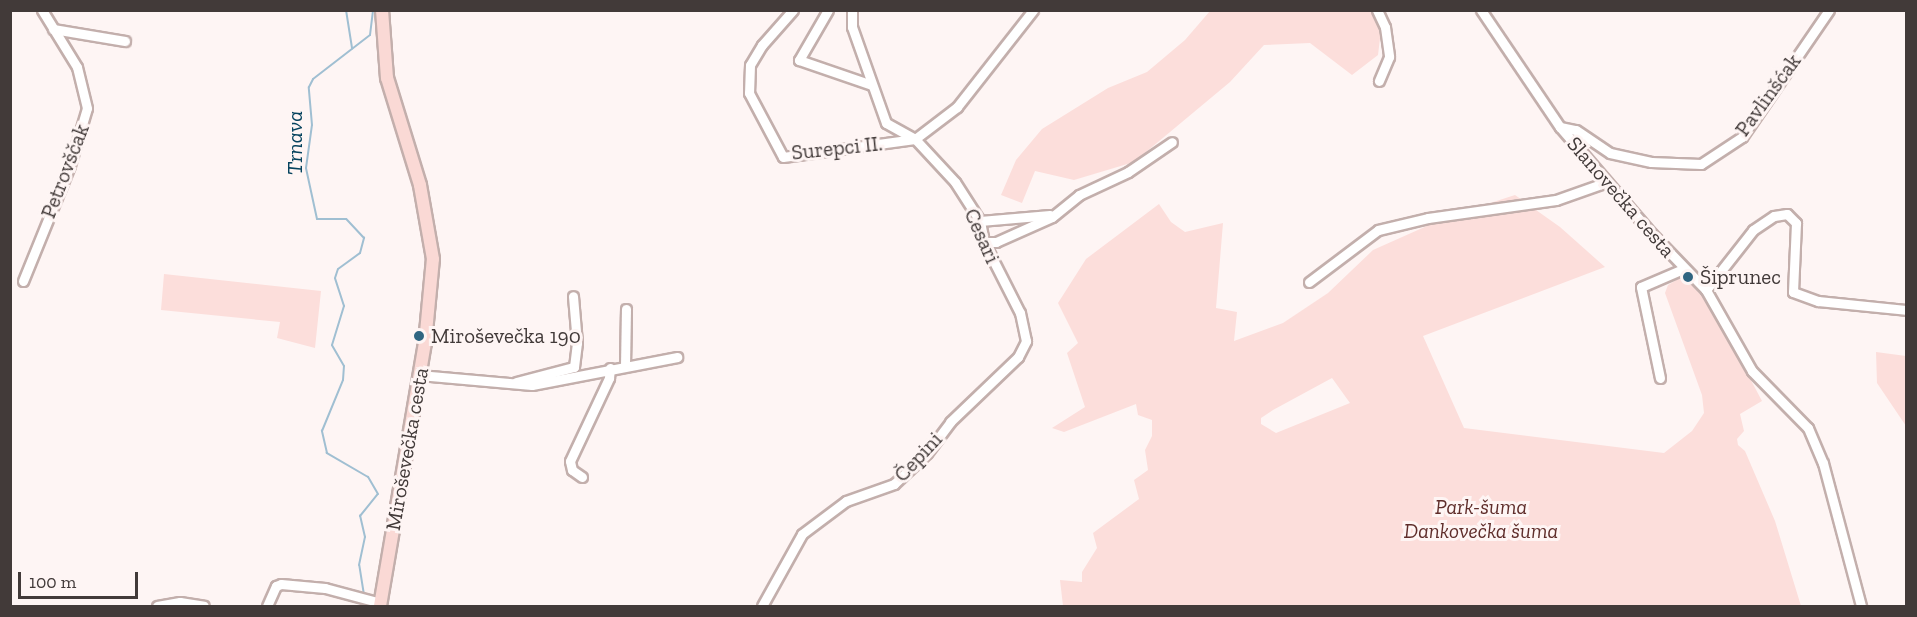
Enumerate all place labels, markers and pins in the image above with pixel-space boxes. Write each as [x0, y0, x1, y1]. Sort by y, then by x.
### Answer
place label: Šiprunec [1700, 264, 1781, 290]
marker: Šiprunec [1681, 270, 1695, 284]
place label: Miroševečka 190 [431, 323, 581, 349]
marker: Miroševečka 190 [412, 329, 426, 343]

